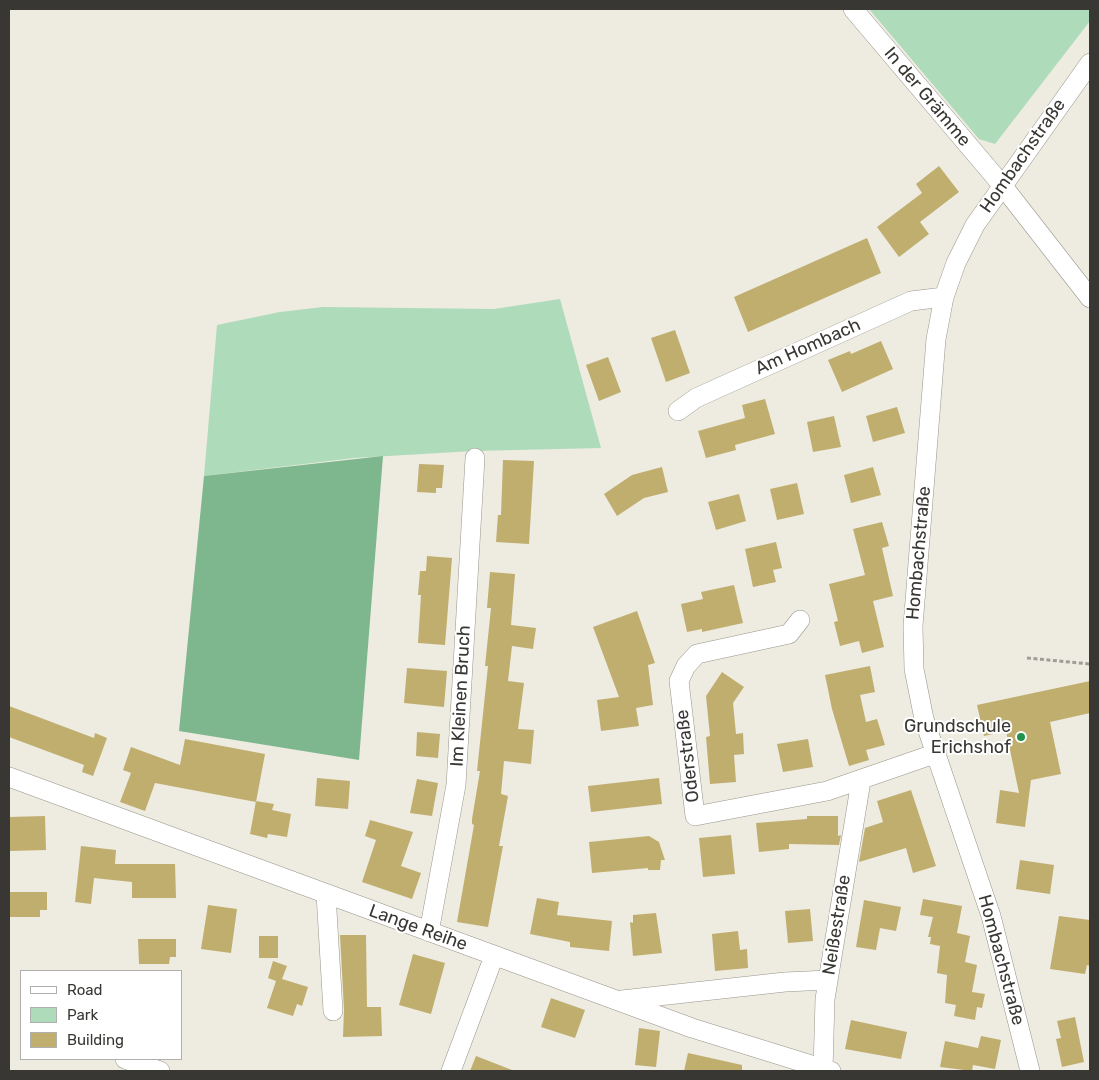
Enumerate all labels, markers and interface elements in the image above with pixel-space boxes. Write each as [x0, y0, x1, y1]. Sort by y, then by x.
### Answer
street label: In der Grämme [879, 43, 975, 151]
street label: Hombachstraße [976, 95, 1070, 217]
street label: Am Hombach [752, 314, 864, 380]
street label: Hombachstraße [902, 485, 936, 621]
street label: Im Kleinen Bruch [447, 625, 475, 767]
street label: Oderstraße [672, 708, 704, 804]
place label: Grundschule Erichshof [904, 716, 1011, 759]
marker: Grundschule Erichshof [1015, 731, 1027, 743]
street label: Neißestraße [818, 873, 856, 977]
street label: Hombachstraße [973, 892, 1029, 1028]
street label: Lange Reihe [366, 900, 470, 956]
legend [20, 970, 182, 1060]
text: Road [67, 981, 103, 999]
text: Park [67, 1006, 98, 1024]
text: Building [67, 1031, 124, 1049]

